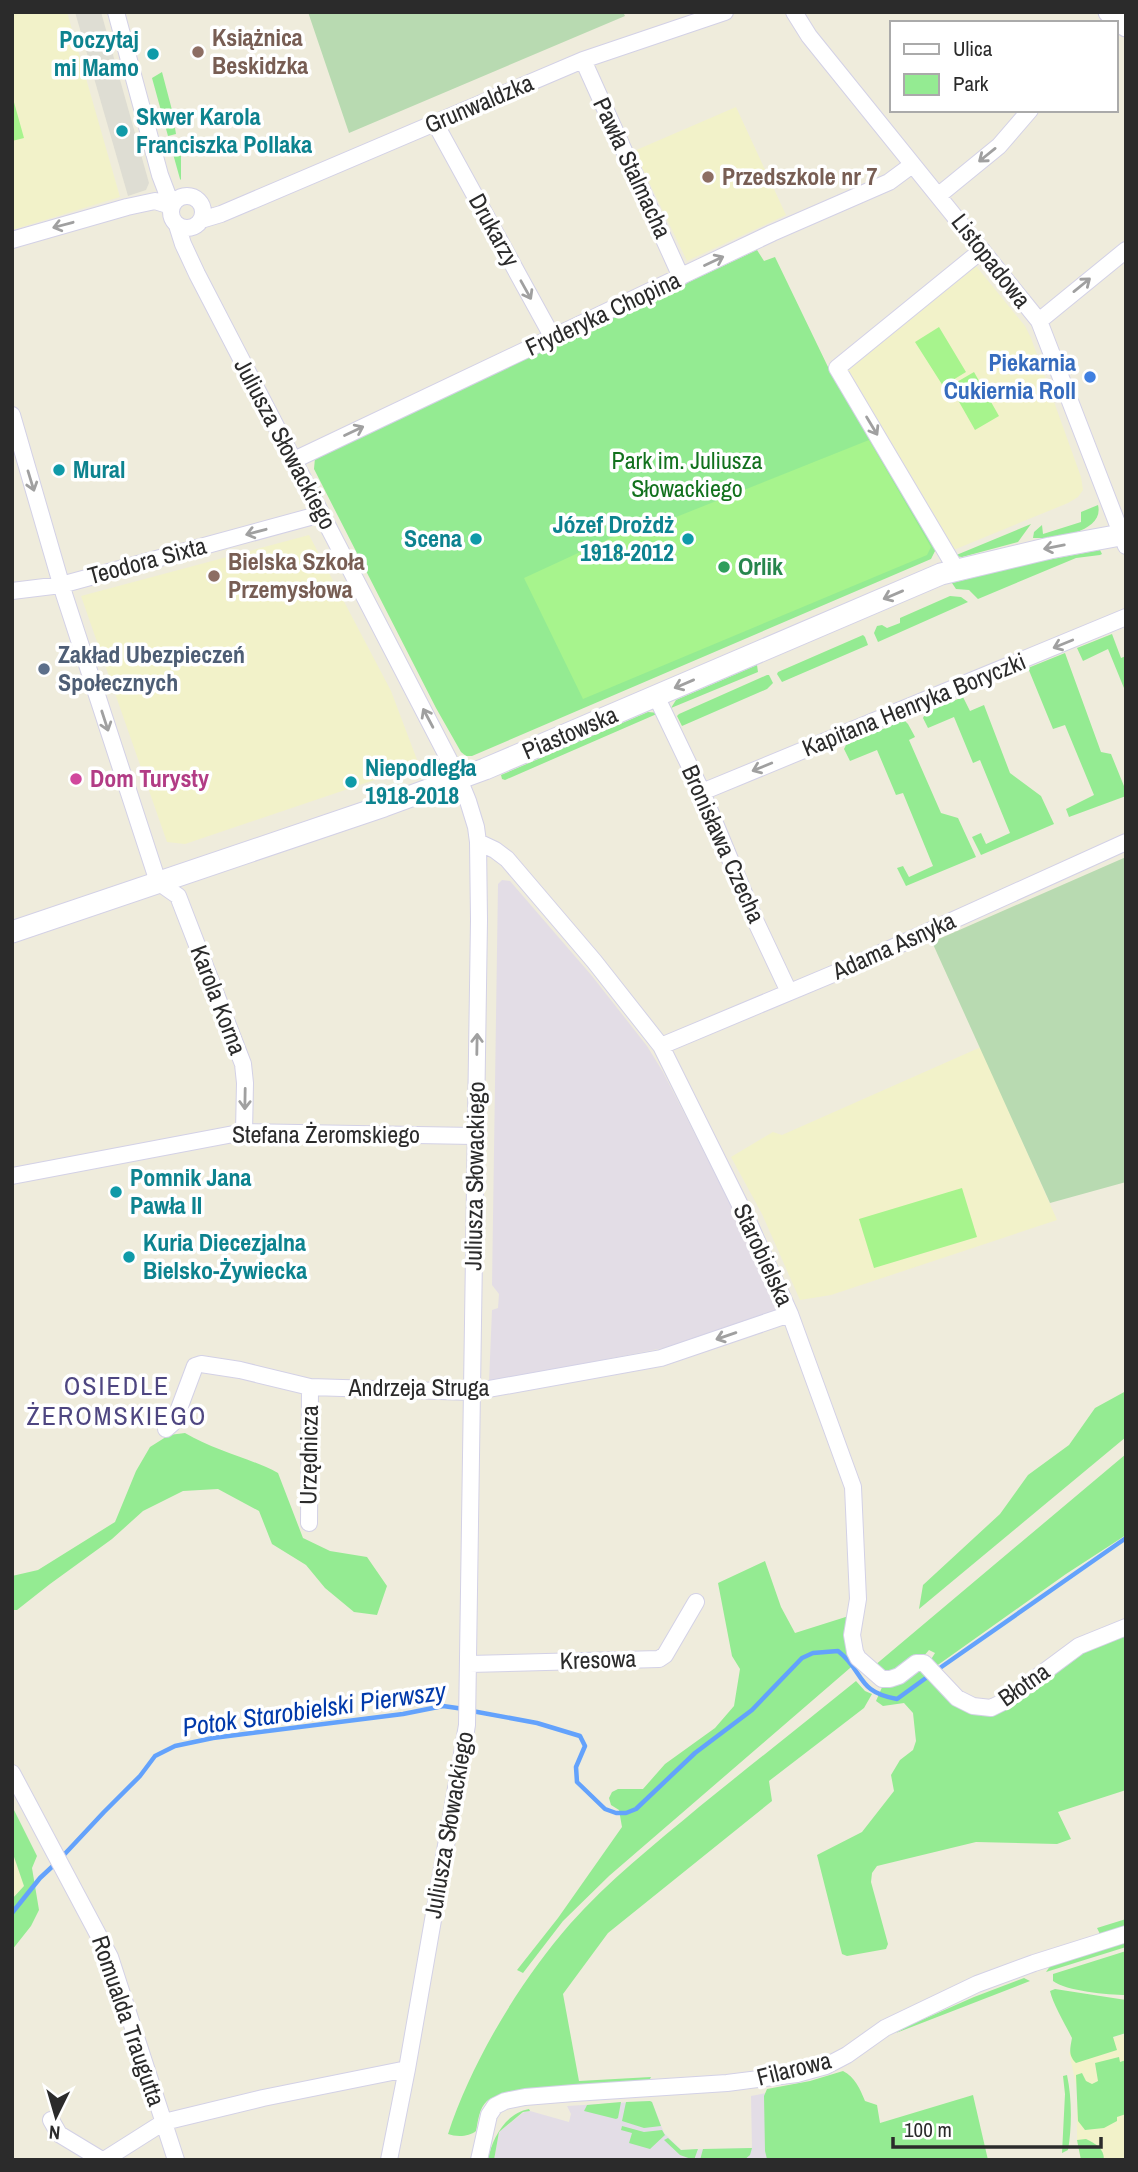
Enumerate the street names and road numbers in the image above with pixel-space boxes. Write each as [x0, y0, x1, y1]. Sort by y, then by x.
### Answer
street label: Grunwaldzka [420, 66, 538, 140]
street label: Pawła Stalmacha [586, 92, 680, 243]
street label: Drukarzy [462, 187, 528, 272]
street label: Listopadowa [945, 207, 1039, 314]
street label: Fryderyka Chopina [520, 263, 685, 363]
street label: Juliusza Słowackiego [227, 352, 344, 535]
street label: Teodora Sixta [84, 529, 210, 591]
street label: Kapitana Henryka Boryczki [797, 645, 1030, 764]
street label: Piastowska [517, 698, 622, 766]
street label: Bronisława Czecha [675, 760, 773, 928]
street label: Adama Asnyka [826, 904, 960, 987]
street label: Karola Korna [183, 940, 254, 1059]
street label: Juliusza Słowackiego [456, 1081, 492, 1271]
street label: Stefana Żeromskiego [232, 1118, 420, 1150]
street label: Starobielska [726, 1198, 802, 1311]
street label: Andrzeja Struga [347, 1371, 490, 1403]
street label: Urzędnicza [291, 1405, 325, 1505]
street label: Kresowa [559, 1642, 637, 1676]
street label: Błotna [991, 1655, 1055, 1713]
street label: Juliusza Słowackiego [416, 1729, 480, 1921]
street label: Romualda Traugutta [85, 1931, 173, 2110]
street label: Filarowa [753, 2043, 834, 2093]

